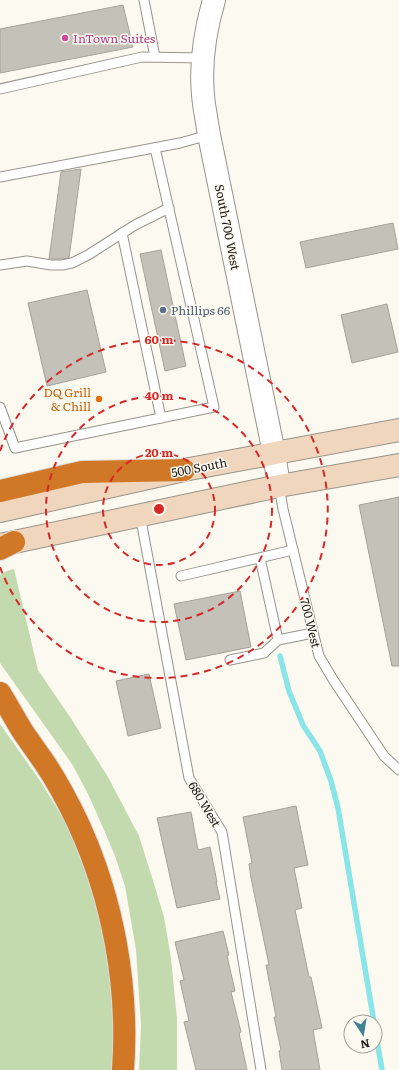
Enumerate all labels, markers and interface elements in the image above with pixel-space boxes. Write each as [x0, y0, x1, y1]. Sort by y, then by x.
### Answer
place label: InTown Suites [73, 29, 156, 47]
marker: InTown Suites [60, 33, 70, 43]
street label: South 700 West [211, 182, 245, 272]
place label: Phillips 66 [171, 301, 231, 319]
marker: Phillips 66 [158, 305, 168, 315]
text: 60 m [145, 330, 173, 348]
place label: DQ Grill & Chill [44, 383, 91, 415]
text: 40 m [145, 386, 174, 404]
marker: DQ Grill & Chill [94, 394, 104, 404]
text: 20 m [145, 443, 173, 461]
street label: 500 South [170, 453, 229, 481]
centre of rings [152, 502, 166, 516]
street label: 700 West [296, 596, 326, 650]
street label: 680 West [184, 778, 226, 830]
north arrow [343, 1014, 383, 1054]
text: N [359, 1036, 371, 1054]

